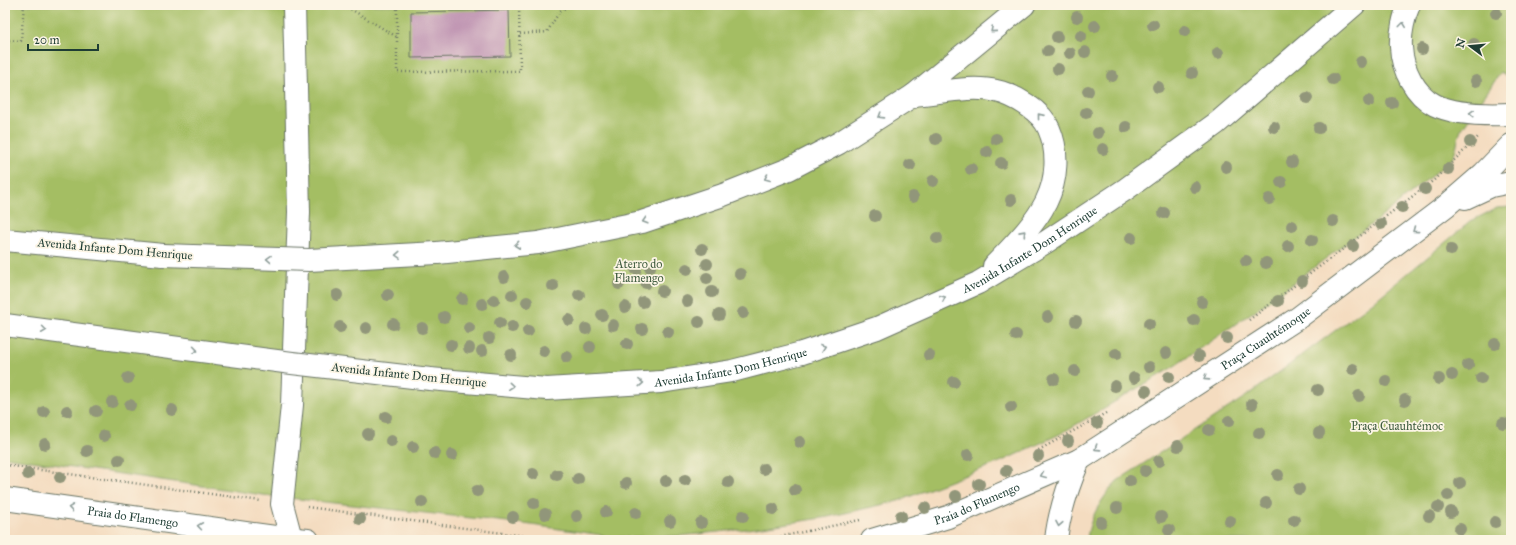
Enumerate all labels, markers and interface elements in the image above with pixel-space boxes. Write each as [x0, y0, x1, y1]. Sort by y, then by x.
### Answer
one-way arrow [1398, 22, 1407, 28]
one-way arrow [991, 25, 998, 32]
scale bar [28, 26, 98, 52]
north arrow [1450, 26, 1490, 66]
text: 20 m [34, 33, 60, 47]
text: N [1453, 36, 1469, 50]
one-way arrow [1469, 109, 1475, 118]
one-way arrow [879, 111, 886, 118]
one-way arrow [1037, 114, 1044, 121]
one-way arrow [764, 173, 771, 181]
street label: Avenida Infante Dom Henrique [959, 203, 1100, 296]
one-way arrow [641, 216, 648, 225]
one-way arrow [1412, 225, 1419, 233]
one-way arrow [1018, 230, 1026, 238]
street label: Avenida Infante Dom Henrique [36, 235, 193, 264]
one-way arrow [514, 240, 520, 249]
one-way arrow [395, 251, 401, 259]
one-way arrow [266, 254, 272, 263]
park label: Aterro do Flamengo [614, 257, 664, 286]
one-way arrow [939, 295, 947, 303]
street label: Praça Cuauhtémoque [1218, 304, 1313, 373]
one-way arrow [41, 325, 47, 334]
one-way arrow [819, 343, 826, 351]
one-way arrow [192, 345, 198, 354]
street label: Avenida Infante Dom Henrique [653, 345, 809, 389]
street label: Avenida Infante Dom Henrique [330, 360, 487, 391]
one-way arrow [1203, 373, 1210, 381]
one-way arrow [638, 379, 644, 388]
one-way arrow [508, 381, 514, 390]
park label: Praça Cuauhtémoc [1351, 419, 1443, 433]
one-way arrow [1094, 444, 1101, 451]
one-way arrow [1040, 471, 1047, 479]
street label: Praia do Flamengo [932, 480, 1022, 528]
one-way arrow [68, 504, 74, 513]
street label: Praia do Flamengo [86, 504, 179, 530]
one-way arrow [1055, 521, 1063, 527]
one-way arrow [197, 522, 203, 531]

